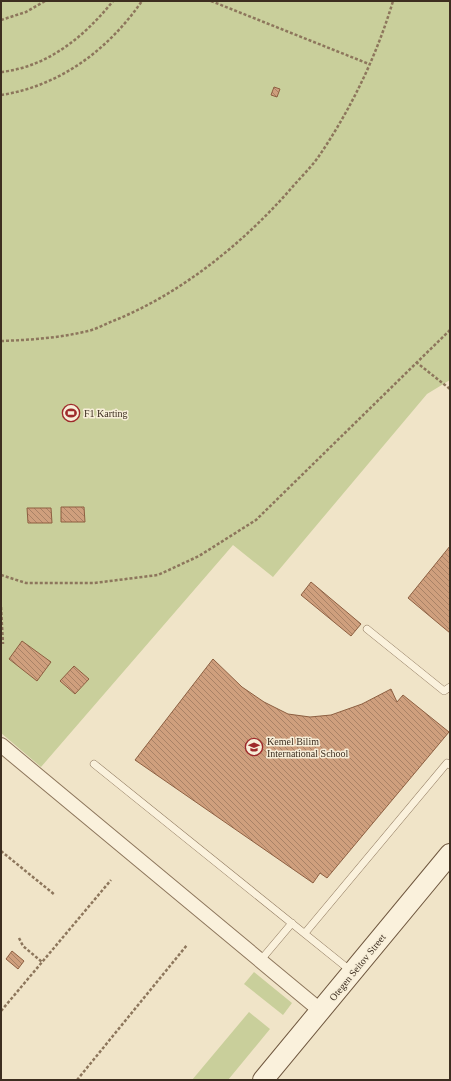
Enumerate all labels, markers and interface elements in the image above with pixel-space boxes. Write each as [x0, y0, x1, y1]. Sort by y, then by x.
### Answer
sports icon: F1 Karting [61, 403, 81, 423]
place label: F1 Karting [84, 408, 128, 419]
place label: Kemel Bilim International School [267, 736, 349, 759]
school or university icon: Kemel Bilim International School [244, 737, 264, 757]
street label: Otegen Seitov Street [327, 932, 388, 1003]

